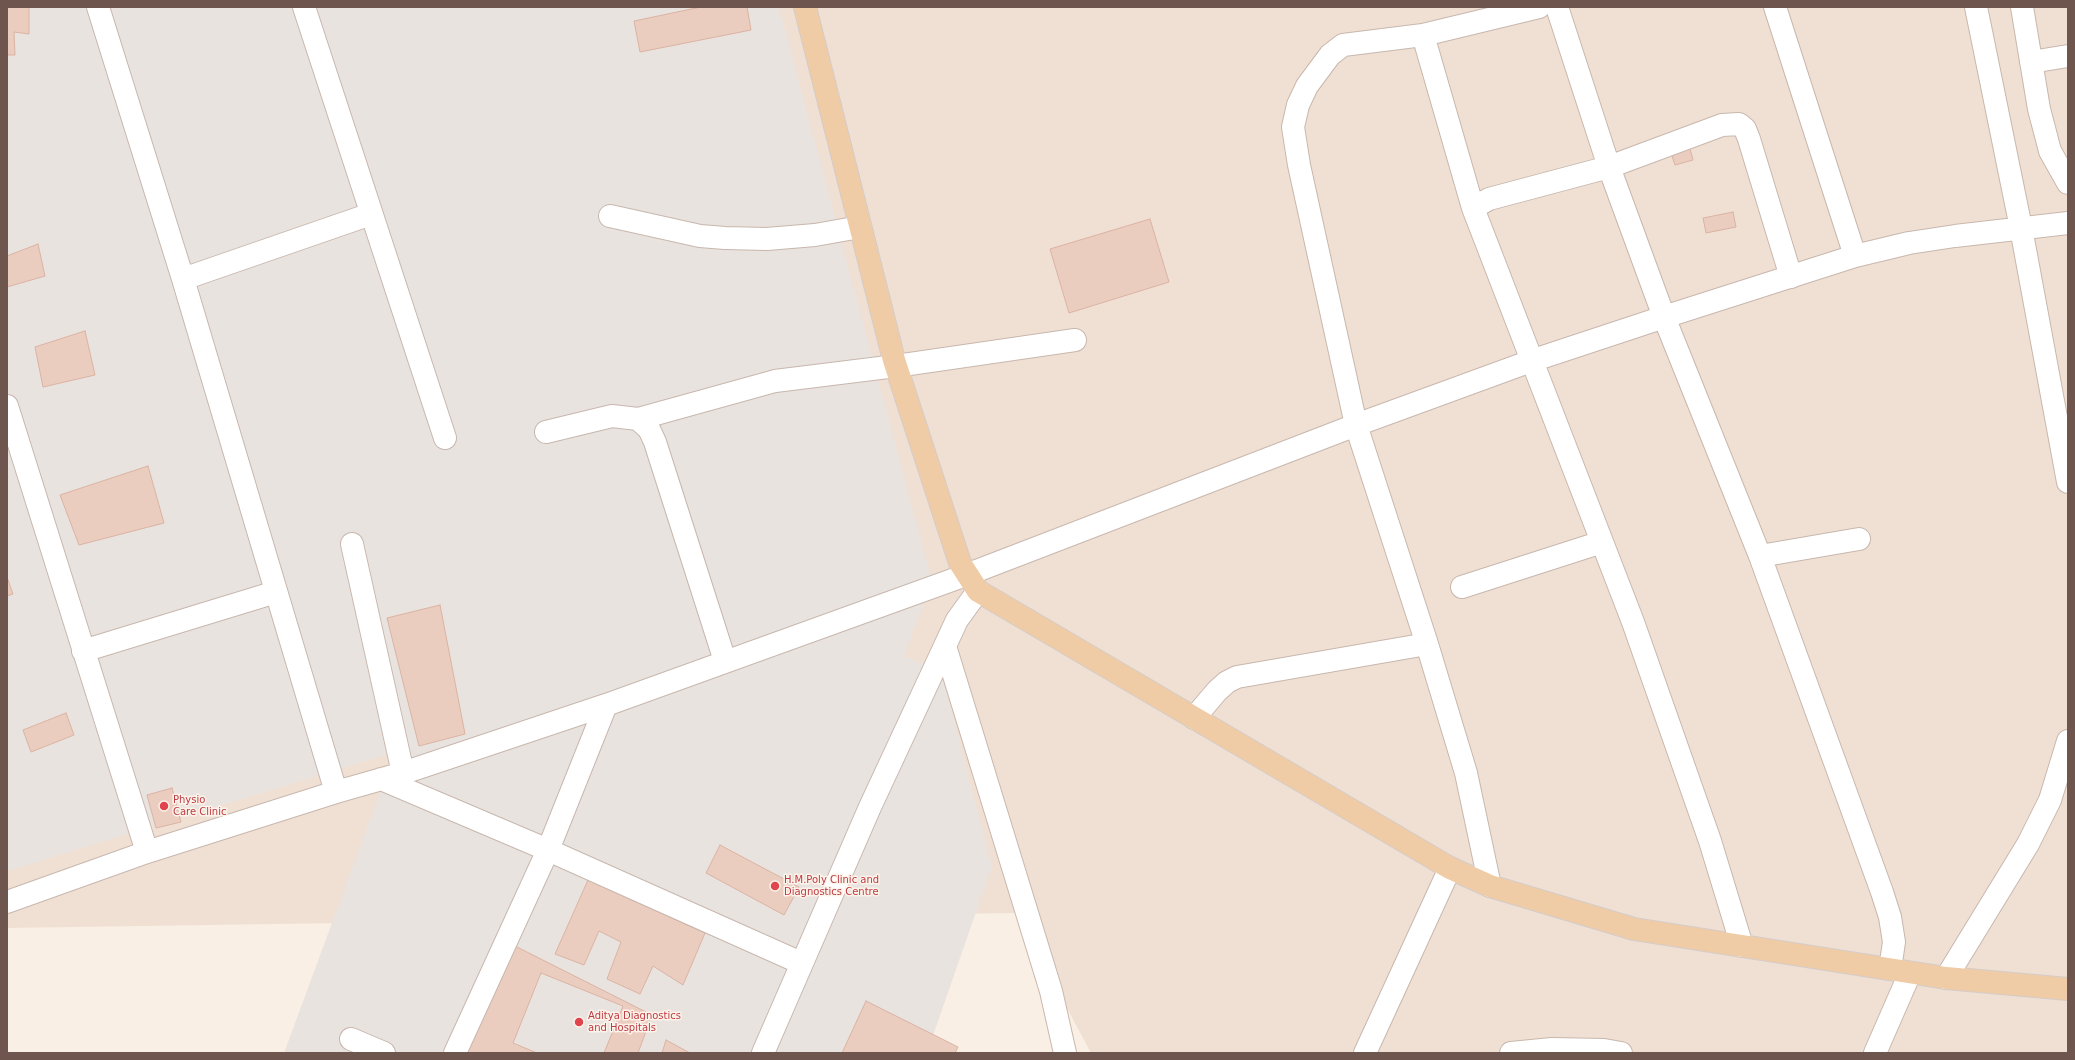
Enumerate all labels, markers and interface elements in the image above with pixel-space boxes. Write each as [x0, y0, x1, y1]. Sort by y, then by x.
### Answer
place label: Physio Care Clinic [173, 794, 226, 818]
marker: Physio Care Clinic [158, 800, 170, 812]
place label: H.M.Poly Clinic and Diagnostics Centre [784, 874, 879, 898]
marker: H.M.Poly Clinic and Diagnostics Centre [769, 880, 781, 892]
place label: Aditya Diagnostics and Hospitals [588, 1010, 681, 1034]
marker: Aditya Diagnostics and Hospitals [573, 1016, 585, 1028]

